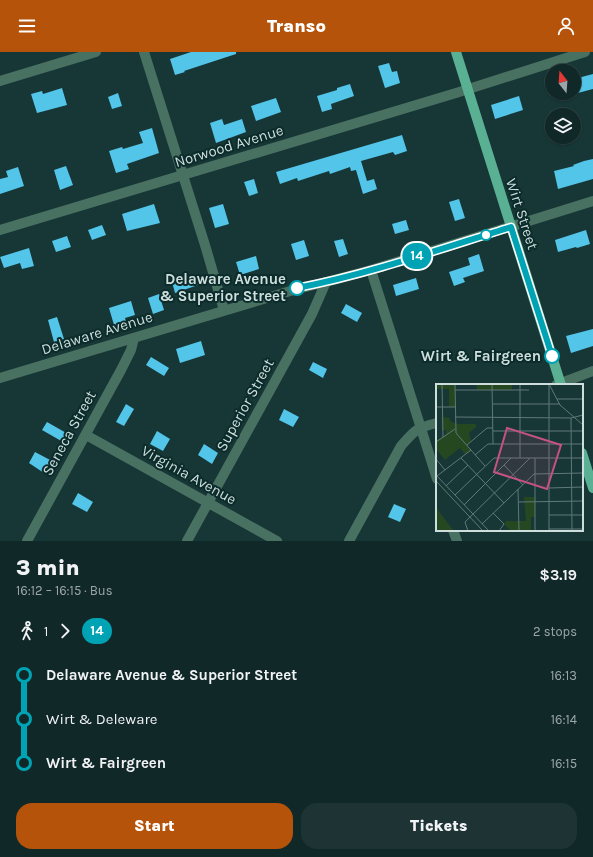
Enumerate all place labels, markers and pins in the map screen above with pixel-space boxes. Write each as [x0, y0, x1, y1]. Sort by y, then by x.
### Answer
unlabelled marker [480, 229, 492, 241]
place label: Delaware Avenue & Superior Street [159, 270, 286, 305]
marker: Delaware Avenue & Superior Street [289, 280, 305, 296]
place label: Wirt & Fairgreen [421, 347, 541, 365]
marker: Wirt & Fairgreen [544, 348, 560, 364]

